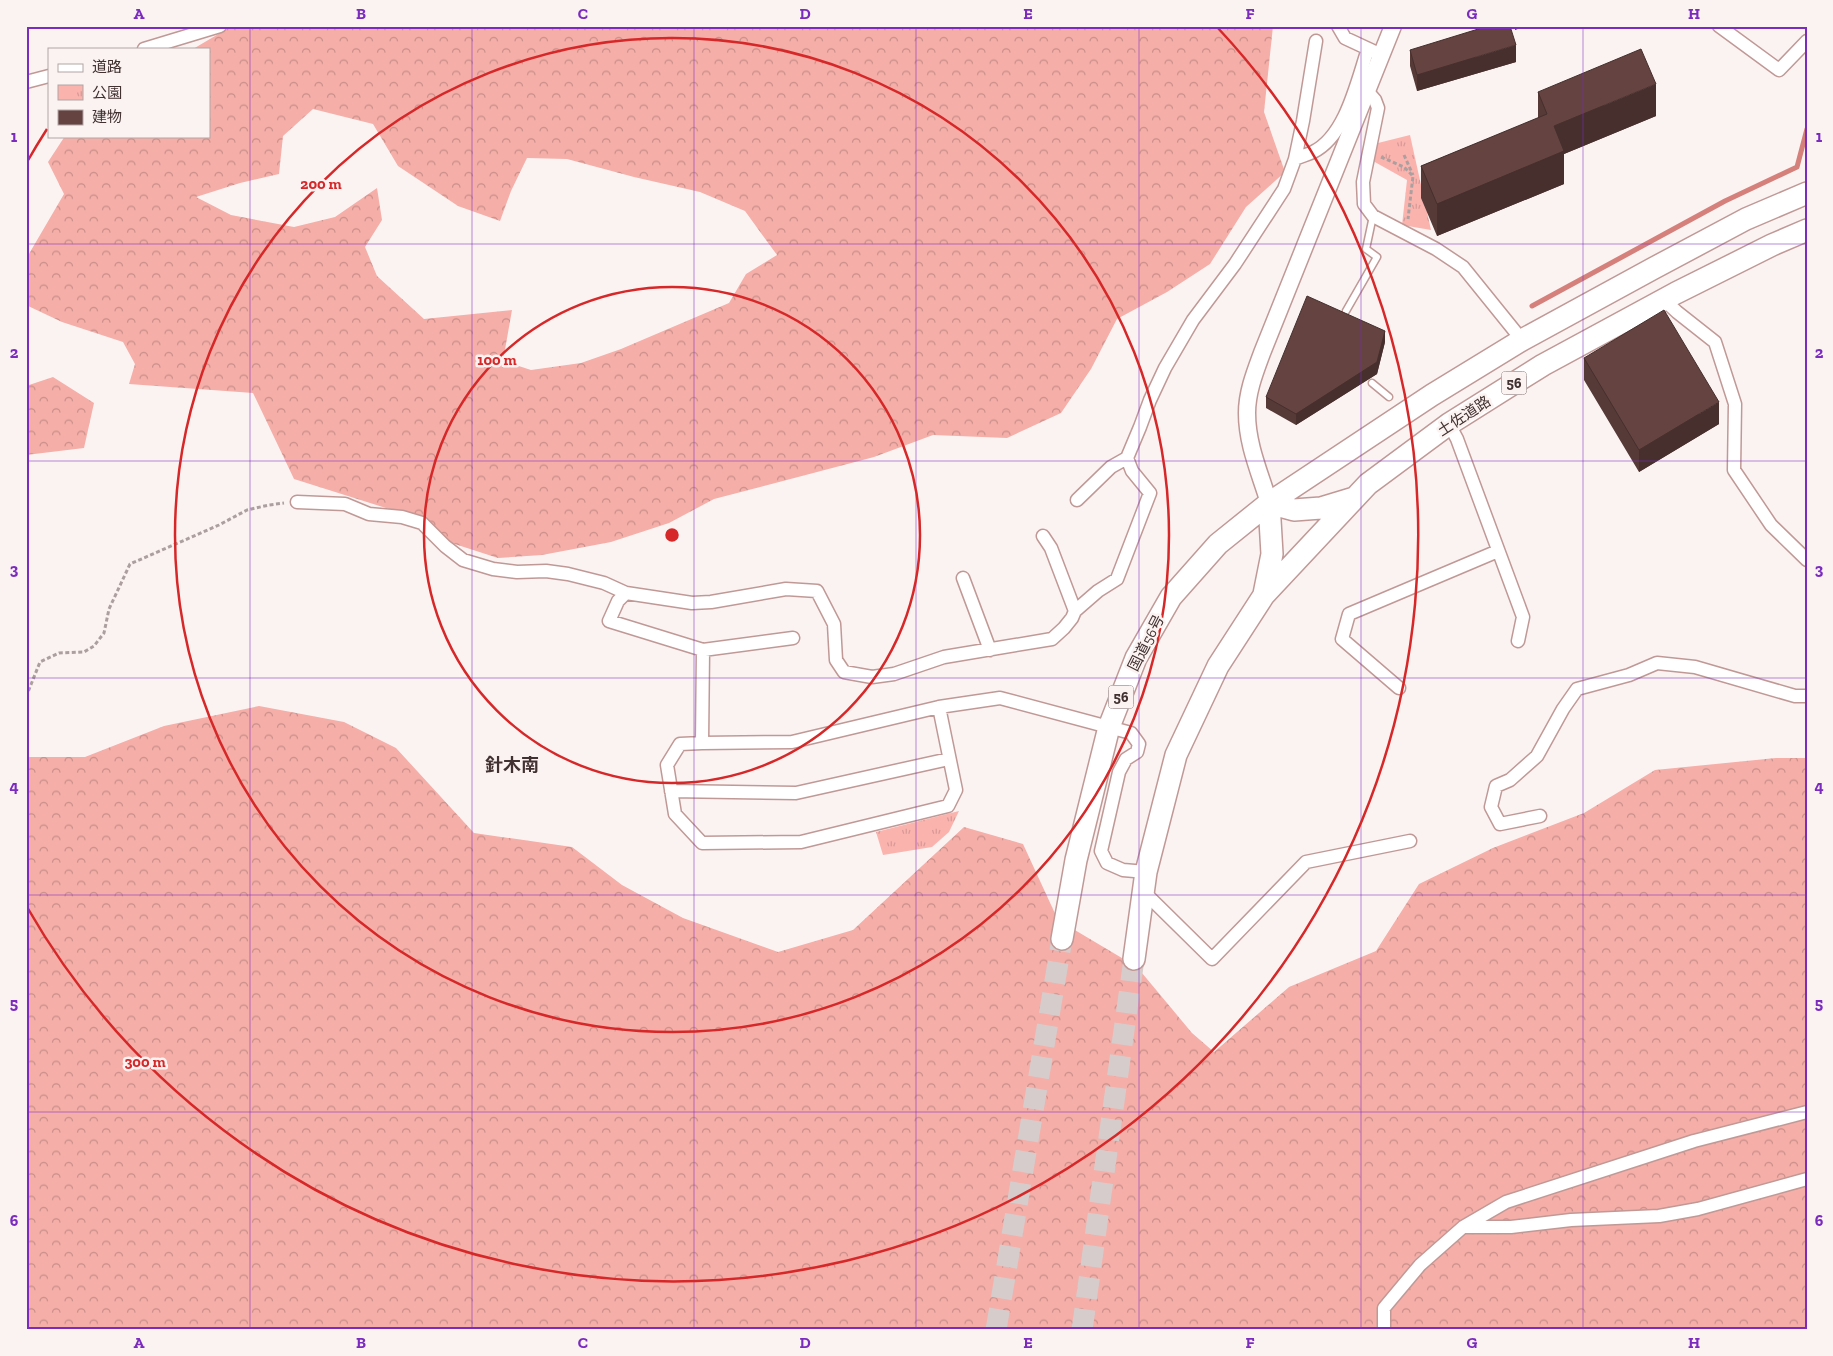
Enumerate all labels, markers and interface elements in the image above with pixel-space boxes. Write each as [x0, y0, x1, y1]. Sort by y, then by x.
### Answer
text: A [134, 4, 145, 23]
text: B [356, 4, 366, 23]
text: C [578, 4, 588, 23]
text: D [799, 4, 811, 23]
text: E [1023, 4, 1033, 23]
text: F [1245, 4, 1255, 23]
text: G [1467, 4, 1478, 23]
text: H [1688, 4, 1700, 23]
legend [48, 48, 210, 138]
text: 道路 [92, 58, 122, 76]
text: 公園 [92, 84, 122, 102]
text: 建物 [92, 108, 122, 126]
text: 1 [11, 127, 18, 146]
text: 1 [1816, 127, 1823, 146]
text: 200 m [300, 175, 342, 193]
text: 2 [10, 343, 19, 362]
text: 2 [1815, 343, 1824, 362]
text: 100 m [477, 351, 517, 369]
road number: 56 [1502, 372, 1526, 394]
street label: 土佐道路 [1434, 392, 1494, 440]
centre of rings [663, 526, 681, 544]
text: 3 [10, 560, 19, 579]
text: 3 [1815, 560, 1824, 579]
street label: 国道56号 [1124, 612, 1168, 674]
road number: 56 [1108, 686, 1134, 709]
district label: 針木南 [485, 754, 539, 776]
text: 4 [9, 777, 19, 796]
text: 4 [1814, 777, 1824, 796]
text: 5 [10, 994, 18, 1013]
text: 5 [1815, 994, 1823, 1013]
text: 300 m [124, 1053, 166, 1071]
text: 6 [10, 1211, 19, 1230]
text: 6 [1815, 1211, 1824, 1230]
text: A [134, 1333, 145, 1352]
text: B [356, 1333, 366, 1352]
text: C [578, 1333, 588, 1352]
text: D [799, 1333, 811, 1352]
text: E [1023, 1333, 1033, 1352]
text: F [1245, 1333, 1255, 1352]
text: G [1467, 1333, 1478, 1352]
text: H [1688, 1333, 1700, 1352]

